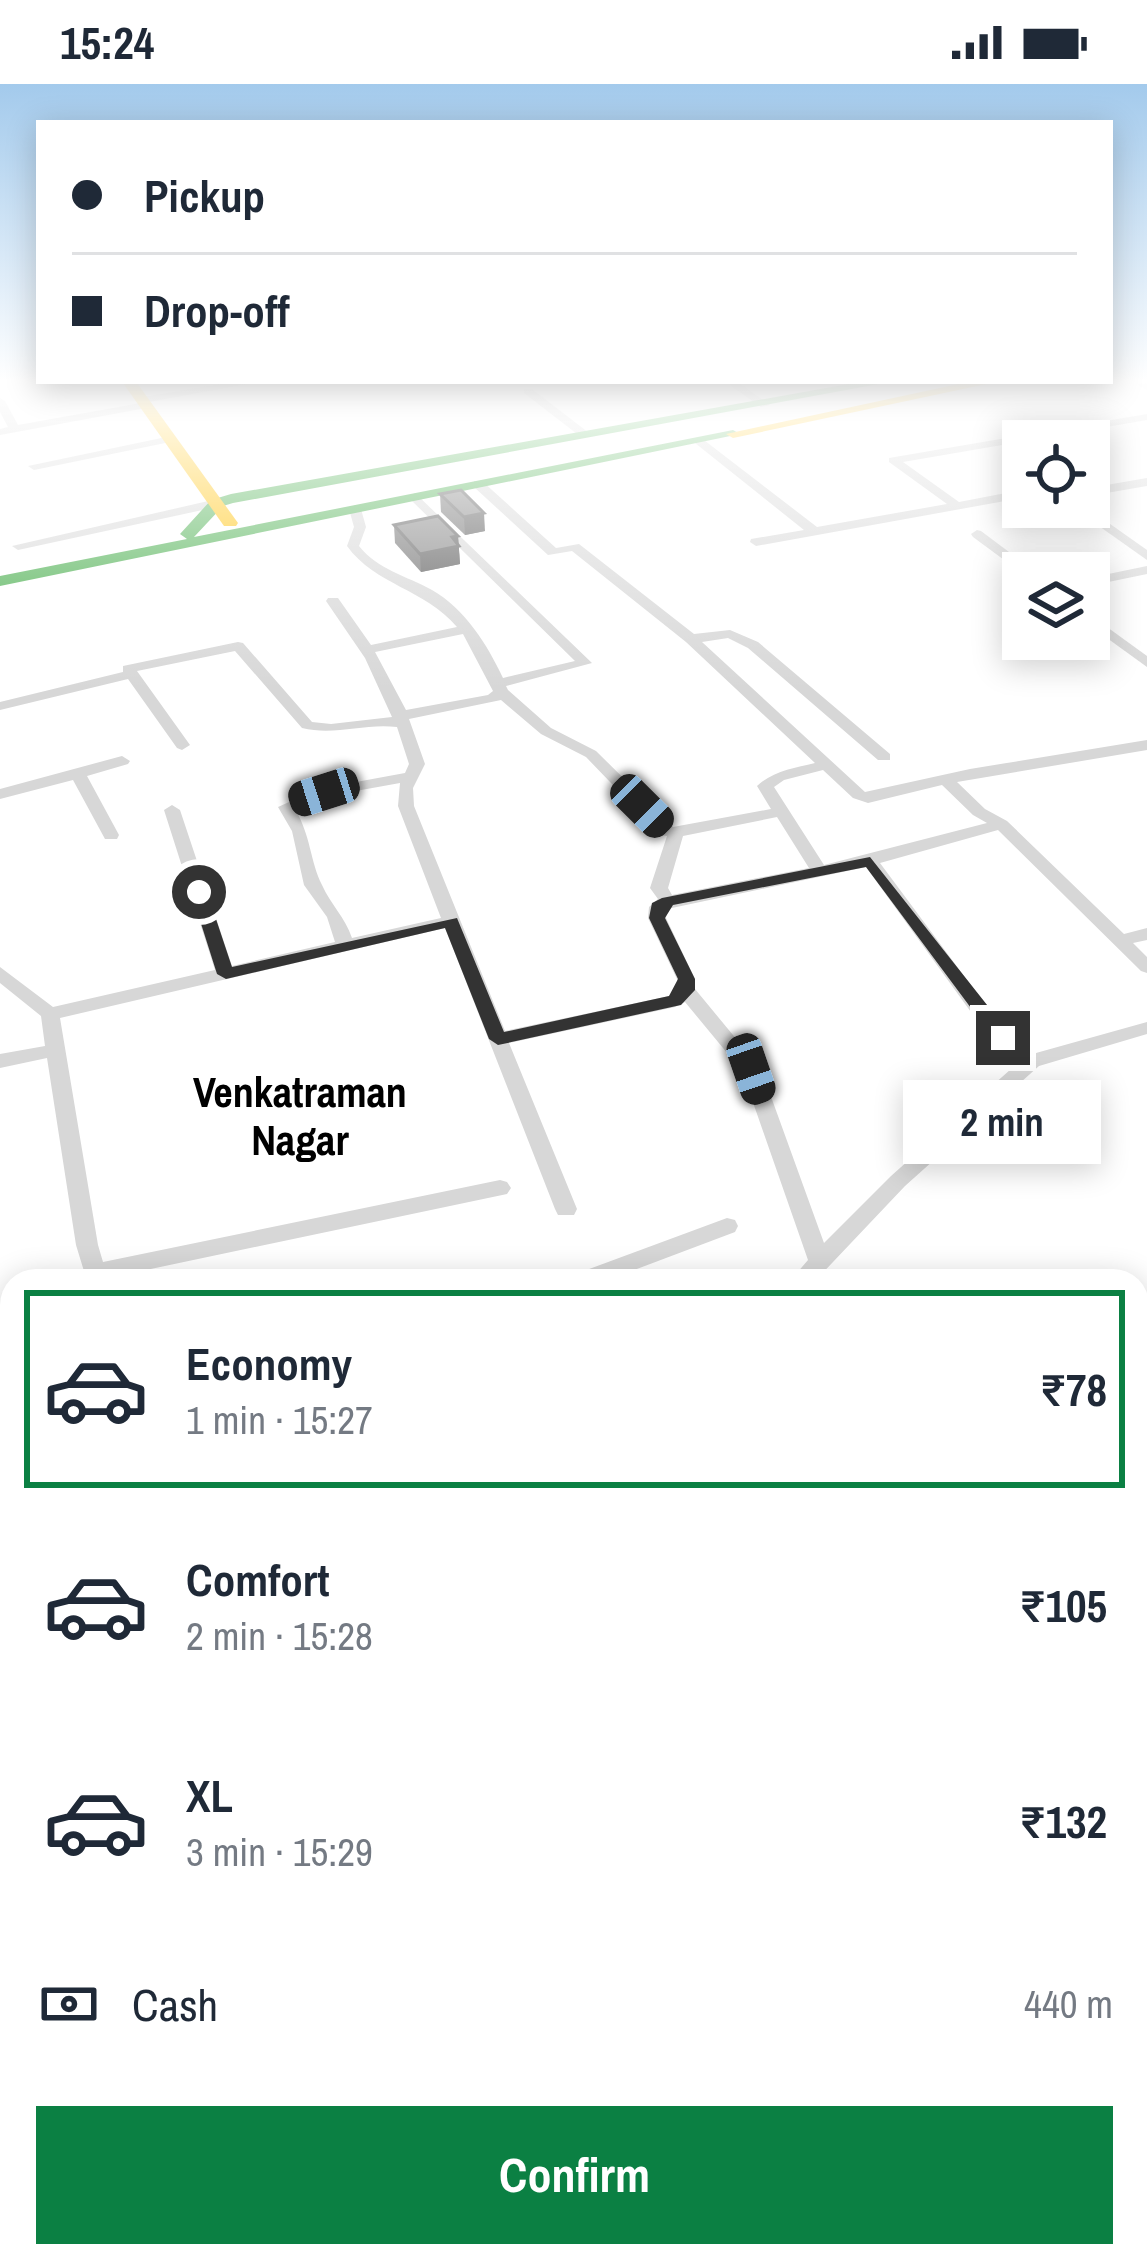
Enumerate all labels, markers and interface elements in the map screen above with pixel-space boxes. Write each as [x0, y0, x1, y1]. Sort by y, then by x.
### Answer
text: 15:24 [60, 12, 154, 73]
text: Pickup [144, 165, 265, 226]
text: Drop-off [144, 280, 290, 341]
map controls [1002, 420, 1110, 660]
button: locate [1002, 420, 1110, 528]
button: layers [1002, 552, 1110, 660]
car [284, 764, 364, 820]
car [604, 768, 680, 844]
route start [172, 865, 226, 919]
route end [976, 1011, 1030, 1065]
car [722, 1029, 780, 1109]
district label: Venkatraman Nagar [193, 1064, 407, 1168]
callout: 2 min [904, 1080, 1102, 1164]
text: 2 min [960, 1096, 1044, 1148]
text: Economy [186, 1333, 352, 1394]
icon: car [42, 1335, 150, 1443]
text: ₹78 [1040, 1359, 1107, 1420]
text: 1 min · 15:27 [186, 1394, 373, 1446]
text: Comfort [186, 1549, 329, 1610]
icon: car [42, 1551, 150, 1659]
text: ₹105 [1019, 1575, 1107, 1636]
text: 2 min · 15:28 [186, 1610, 373, 1662]
text: XL [186, 1765, 233, 1826]
icon: car [42, 1767, 150, 1875]
text: ₹132 [1019, 1791, 1107, 1852]
text: 3 min · 15:29 [186, 1826, 373, 1878]
icon: cash [36, 1971, 102, 2037]
text: Cash [132, 1974, 218, 2035]
text: 440 m [1024, 1978, 1113, 2030]
button: Confirm [36, 2106, 1113, 2244]

